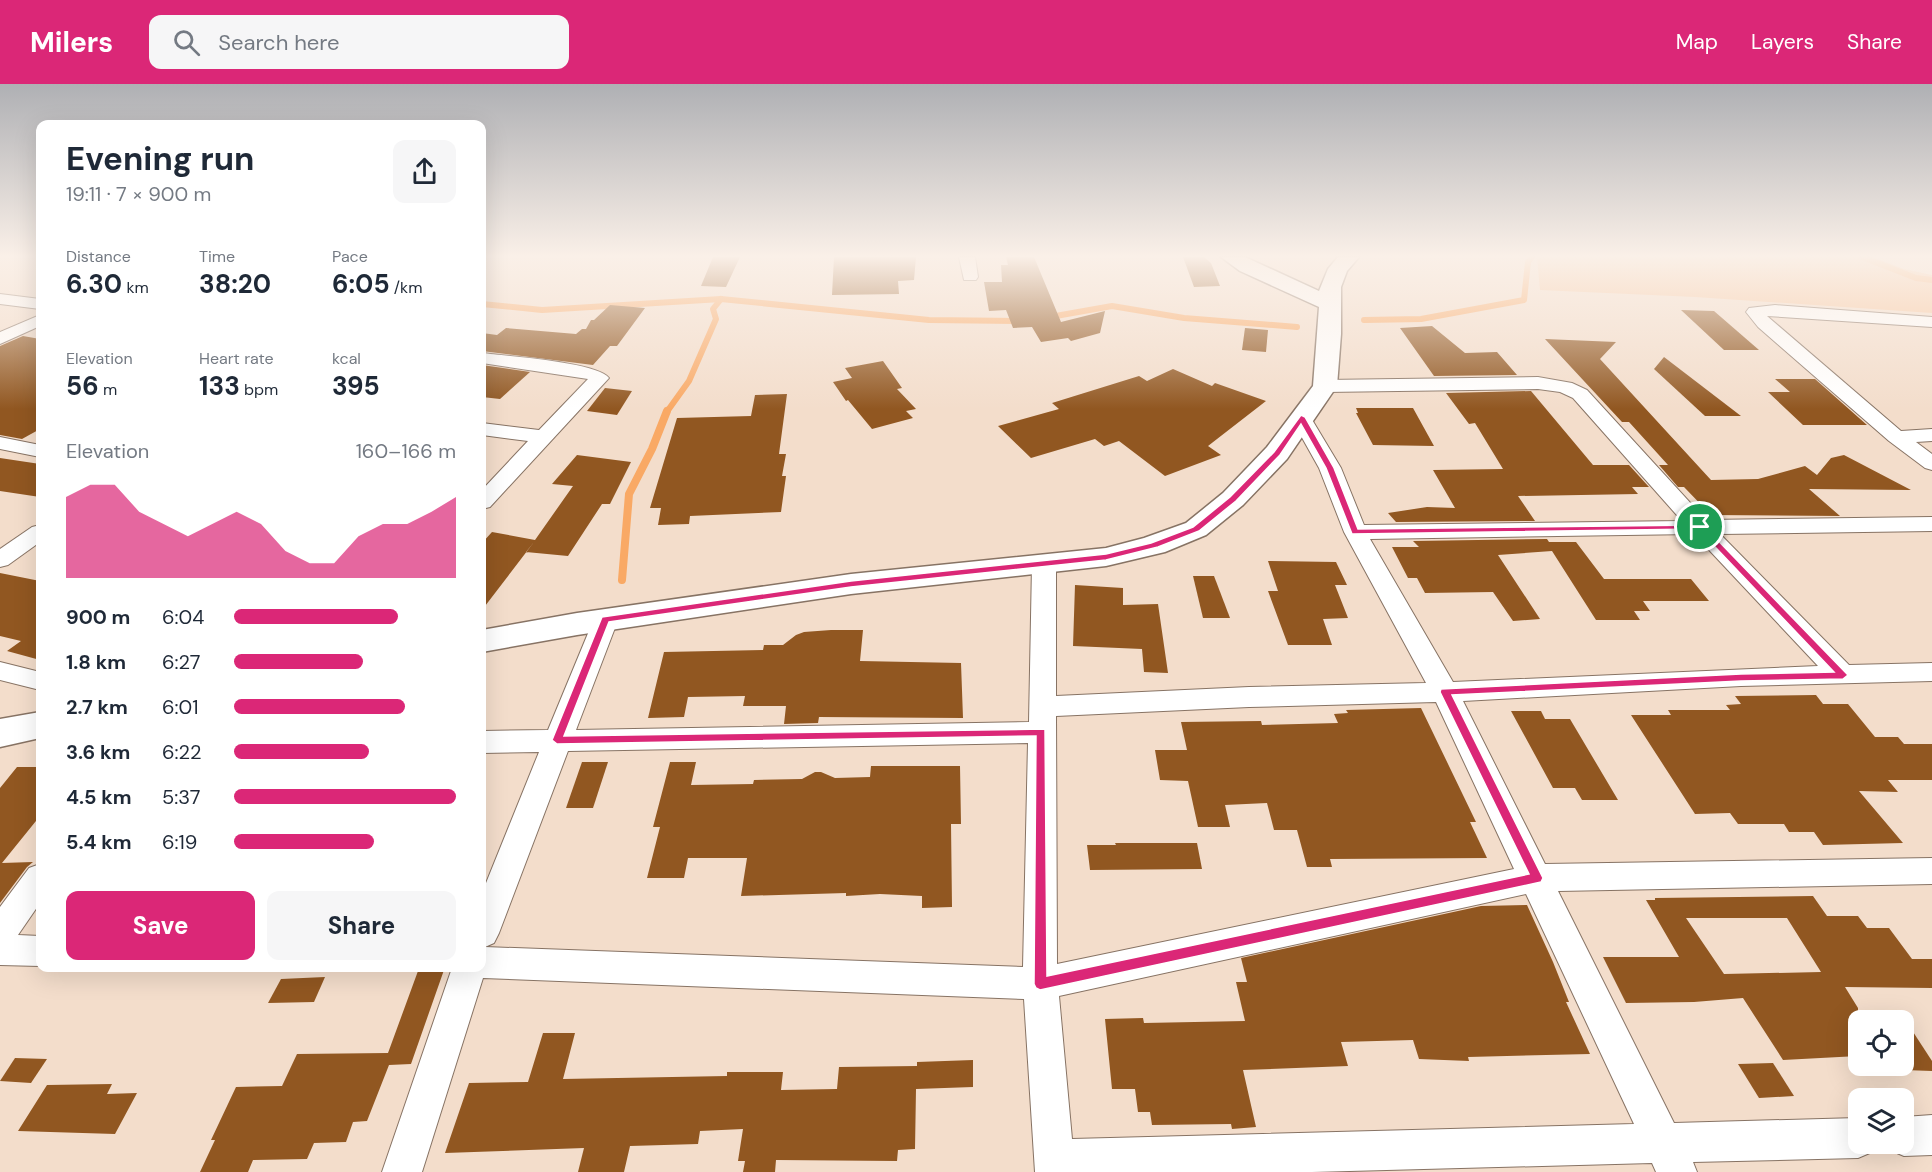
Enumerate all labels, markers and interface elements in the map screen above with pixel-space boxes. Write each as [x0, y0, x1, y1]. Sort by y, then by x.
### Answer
search box [149, 15, 569, 69]
text: Milers [30, 24, 113, 61]
icon: search [170, 26, 203, 59]
text: Search here [218, 28, 340, 57]
text: Map [1676, 28, 1718, 56]
text: Layers [1751, 28, 1814, 56]
text: Share [1847, 28, 1902, 56]
text: Evening run [66, 137, 254, 180]
button: share [393, 140, 456, 203]
text: 19:11 · 7 × 900 m [66, 181, 211, 207]
text: Distance [66, 246, 131, 267]
text: Time [199, 246, 235, 267]
text: Pace [332, 246, 368, 267]
text: 6.30 [66, 267, 122, 301]
text: 38:20 [199, 267, 271, 301]
text: 6:05 [332, 267, 390, 301]
text: km [122, 277, 149, 298]
text: /km [390, 277, 422, 298]
text: Elevation [66, 348, 133, 369]
text: Heart rate [199, 348, 274, 369]
text: kcal [332, 348, 361, 369]
text: 56 [66, 369, 99, 403]
text: 133 [199, 369, 240, 403]
text: 395 [332, 369, 380, 403]
text: m [99, 379, 117, 400]
text: bpm [240, 379, 278, 400]
text: Elevation [66, 438, 149, 464]
text: 160–166 m [356, 438, 456, 464]
pin [1674, 501, 1725, 552]
icon: arrive [1683, 510, 1716, 543]
text: 900 m [66, 604, 130, 630]
text: 6:04 [162, 604, 204, 630]
text: 1.8 km [66, 649, 126, 675]
text: 6:27 [162, 649, 200, 675]
text: 2.7 km [66, 694, 128, 720]
text: 6:01 [162, 694, 199, 720]
text: 3.6 km [66, 739, 130, 765]
text: 6:22 [162, 739, 202, 765]
text: 4.5 km [66, 784, 132, 810]
text: 5:37 [162, 784, 200, 810]
text: 5.4 km [66, 829, 132, 855]
text: 6:19 [162, 829, 197, 855]
button: Save [66, 891, 255, 960]
button: Share [267, 891, 456, 960]
map controls [1848, 1010, 1914, 1154]
button: locate [1848, 1010, 1914, 1076]
button: layers [1848, 1088, 1914, 1154]

